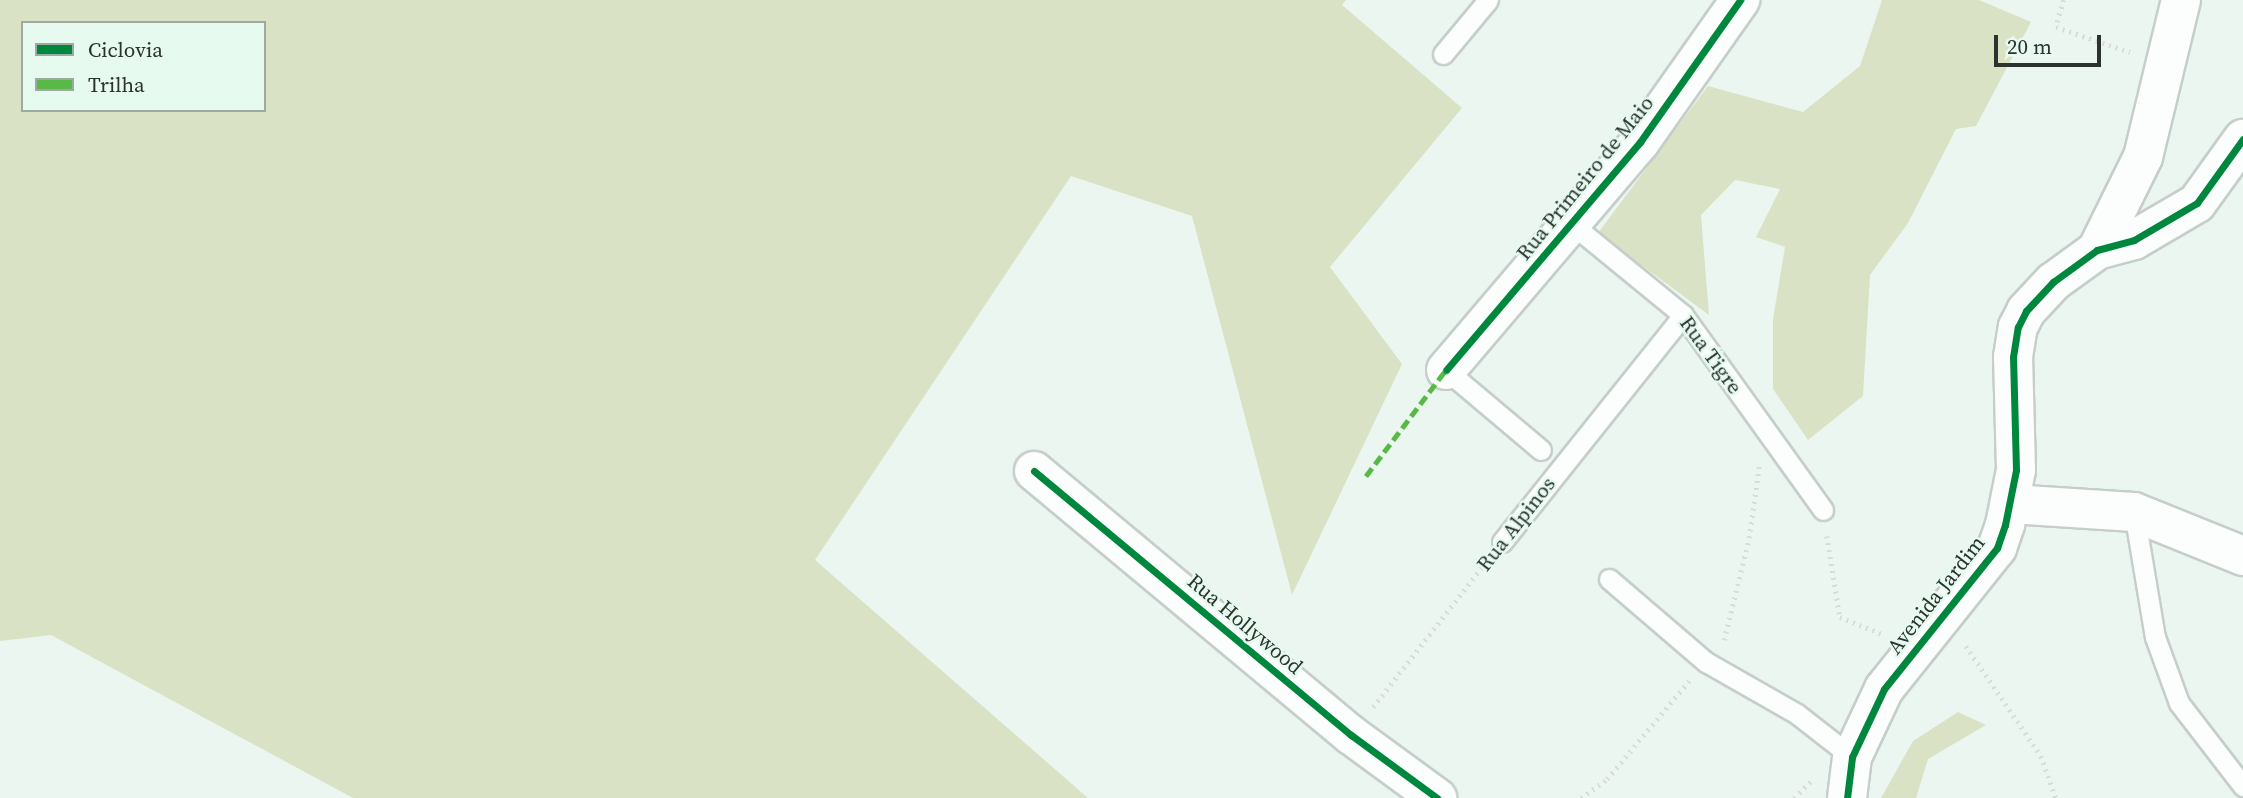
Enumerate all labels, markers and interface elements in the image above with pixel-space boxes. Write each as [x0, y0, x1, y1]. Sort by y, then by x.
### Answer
legend [21, 21, 266, 112]
scale bar [1998, 21, 2105, 65]
text: 20 m [2007, 32, 2052, 61]
text: Ciclovia [88, 35, 163, 64]
text: Trilha [88, 70, 145, 99]
street label: Rua Primeiro de Maio [1511, 91, 1659, 265]
street label: Rua Tigre [1674, 311, 1748, 399]
street label: Rua Alpinos [1471, 472, 1561, 576]
street label: Avenida Jardim [1882, 531, 1990, 659]
street label: Rua Hollywood [1182, 569, 1308, 679]

